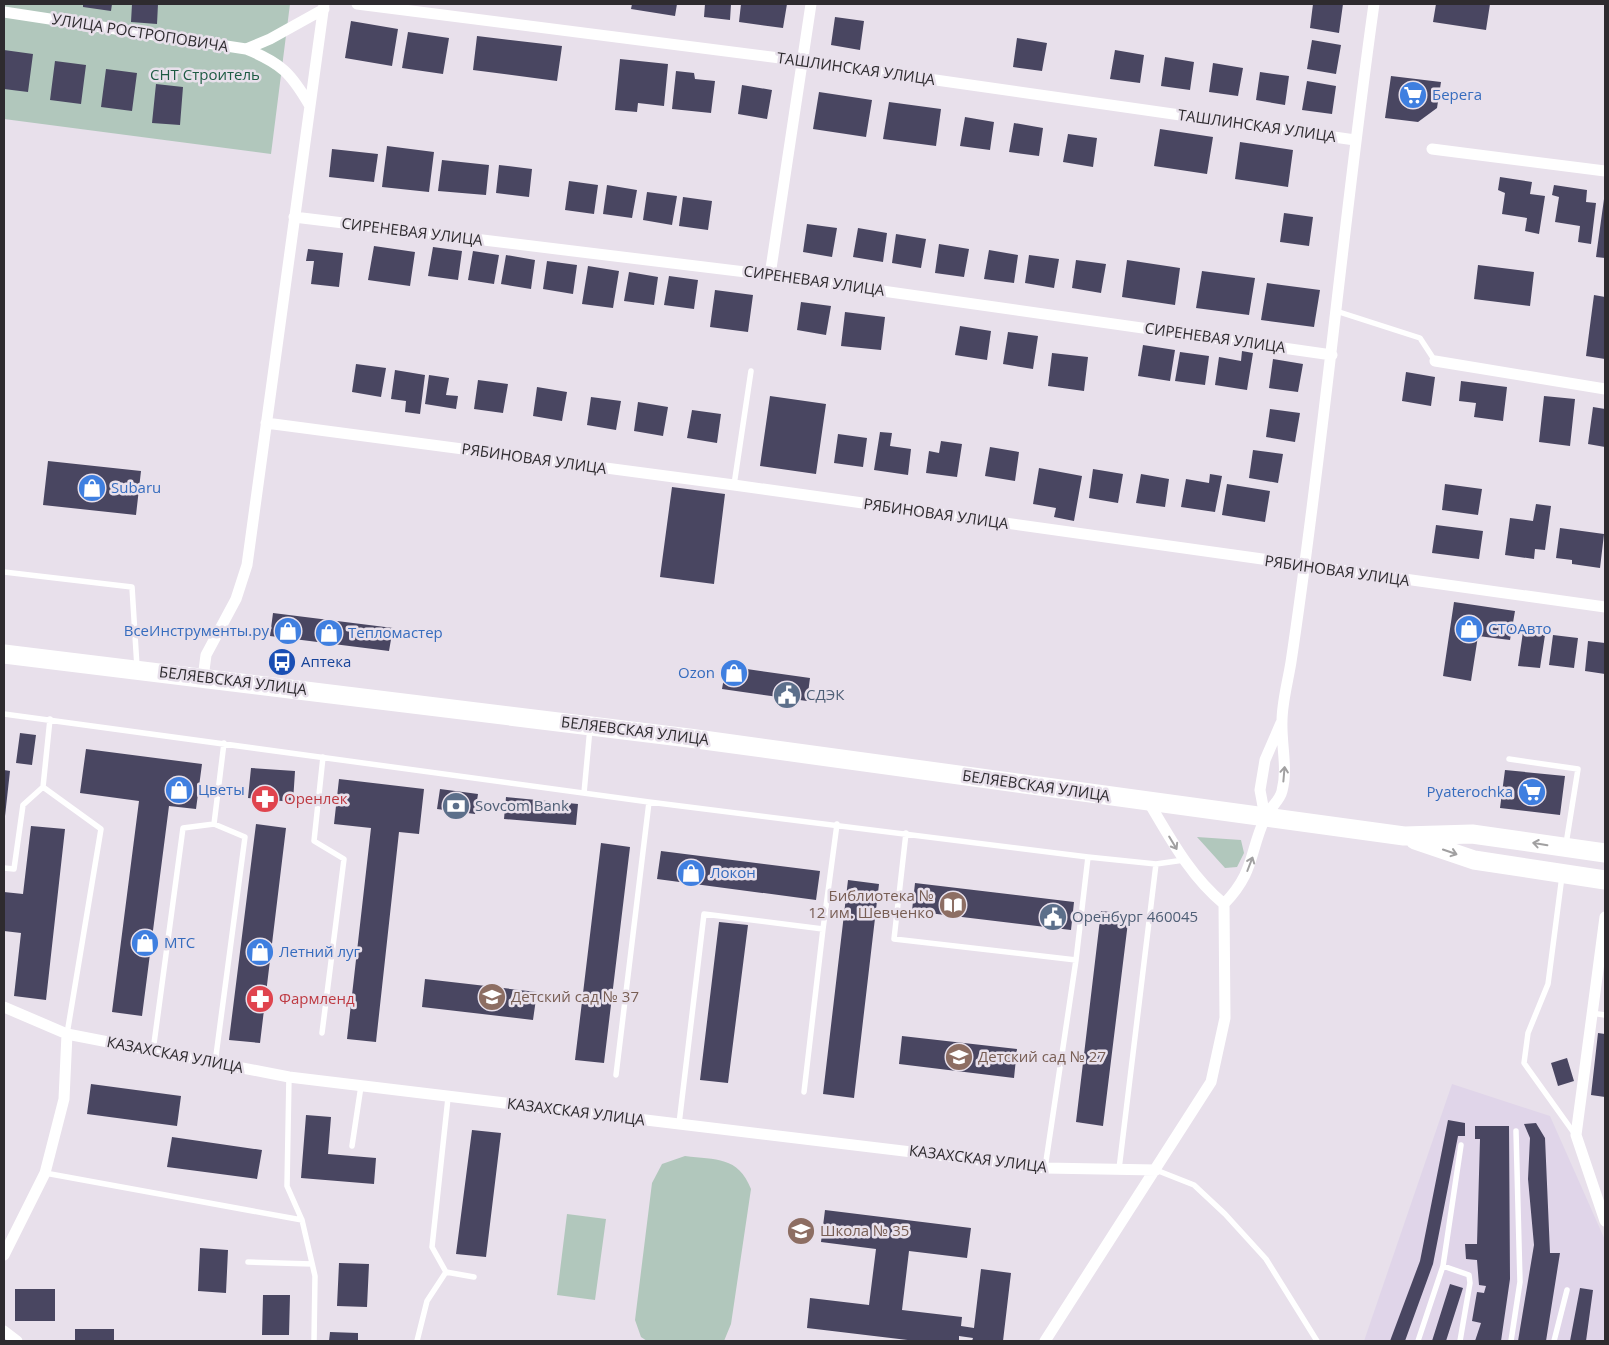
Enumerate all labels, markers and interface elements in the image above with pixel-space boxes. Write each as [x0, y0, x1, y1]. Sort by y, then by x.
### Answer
street label: УЛИЦА РОСТРОПОВИЧА [51, 8, 230, 56]
street label: ТАШЛИНСКАЯ УЛИЦА [776, 47, 937, 89]
park label: СНТ Строитель [150, 64, 260, 84]
supermarket icon: Берега [1398, 80, 1428, 110]
place label: Берега [1432, 84, 1482, 104]
street label: ТАШЛИНСКАЯ УЛИЦА [1177, 104, 1338, 146]
street label: СИРЕНЕВАЯ УЛИЦА [340, 212, 484, 250]
street label: СИРЕНЕВАЯ УЛИЦА [742, 260, 886, 300]
street label: СИРЕНЕВАЯ УЛИЦА [1143, 317, 1287, 357]
street label: РЯБИНОВАЯ УЛИЦА [460, 438, 608, 478]
shop icon: Subaru [77, 473, 107, 503]
place label: Subaru [111, 477, 161, 497]
street label: РЯБИНОВАЯ УЛИЦА [862, 493, 1010, 533]
street label: РЯБИНОВАЯ УЛИЦА [1263, 550, 1411, 590]
shop icon: СТОАвто [1454, 614, 1484, 644]
shop icon: ВсеИнструменты.ру [273, 616, 303, 646]
shop icon: Тепломастер [314, 618, 344, 648]
place label: СТОАвто [1488, 618, 1552, 638]
place label: ВсеИнструменты.ру [124, 620, 269, 640]
place label: Тепломастер [348, 622, 443, 642]
bus stop icon: Аптека [267, 647, 297, 677]
place label: Аптека [301, 651, 351, 671]
shop icon: Ozon [719, 658, 749, 688]
street label: БЕЛЯЕВСКАЯ УЛИЦА [158, 661, 309, 699]
place label: Ozon [678, 662, 715, 682]
public building icon: СДЭК [772, 680, 802, 710]
place label: СДЭК [806, 684, 845, 704]
street label: БЕЛЯЕВСКАЯ УЛИЦА [560, 711, 711, 749]
street label: БЕЛЯЕВСКАЯ УЛИЦА [961, 765, 1112, 805]
one-way arrow [1279, 766, 1288, 782]
shop icon: Цветы [164, 775, 194, 805]
supermarket icon: Pyaterochka [1517, 777, 1547, 807]
place label: Цветы [198, 779, 245, 799]
place label: Pyaterochka [1427, 781, 1513, 801]
pharmacy icon: Оренлек [250, 784, 280, 814]
place label: Оренлек [284, 788, 348, 808]
bank icon: Sovcom Bank [441, 791, 471, 821]
place label: Sovcom Bank [475, 795, 569, 815]
one-way arrow [1169, 835, 1179, 849]
one-way arrow [1532, 839, 1548, 849]
one-way arrow [1442, 848, 1457, 857]
one-way arrow [1246, 857, 1256, 872]
shop icon: Локон [676, 858, 706, 888]
place label: Локон [710, 862, 756, 882]
place label: Библиотека № 12 им. Шевченко [808, 885, 934, 922]
library icon: Библиотека № 12 им. Шевченко [938, 890, 968, 920]
public building icon: Оренбург 460045 [1038, 902, 1068, 932]
place label: Оренбург 460045 [1072, 906, 1198, 926]
shop icon: МТС [130, 928, 160, 958]
place label: МТС [164, 932, 195, 952]
shop icon: Летний луг [245, 937, 275, 967]
place label: Летний луг [279, 941, 361, 961]
school or university icon: Детский сад № 37 [477, 982, 507, 1012]
pharmacy icon: Фармленд [245, 984, 275, 1014]
place label: Детский сад № 37 [511, 986, 639, 1006]
place label: Фармленд [279, 988, 355, 1008]
street label: КАЗАХСКАЯ УЛИЦА [105, 1031, 246, 1077]
school or university icon: Детский сад № 27 [944, 1042, 974, 1072]
place label: Детский сад № 27 [978, 1046, 1106, 1066]
street label: КАЗАХСКАЯ УЛИЦА [506, 1093, 647, 1129]
street label: КАЗАХСКАЯ УЛИЦА [908, 1140, 1049, 1176]
school or university icon: Школа № 35 [786, 1216, 816, 1246]
place label: Школа № 35 [820, 1220, 909, 1240]

